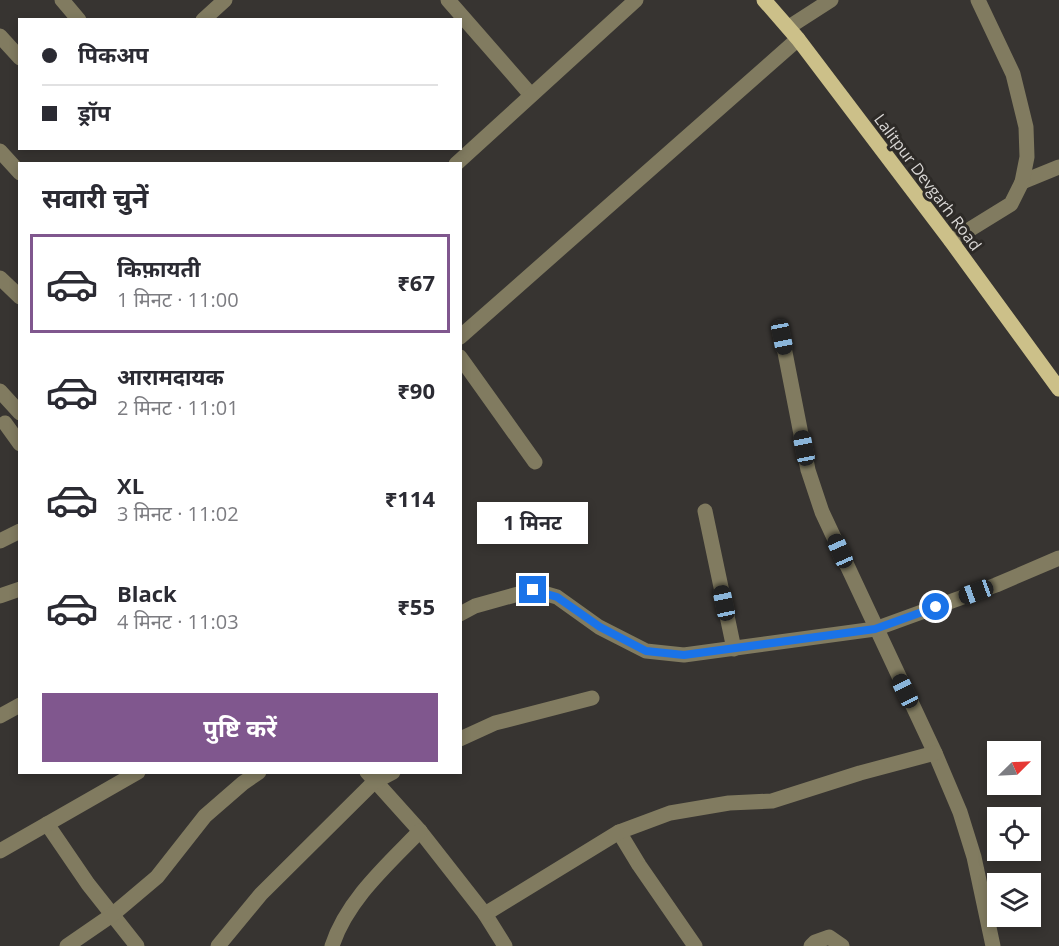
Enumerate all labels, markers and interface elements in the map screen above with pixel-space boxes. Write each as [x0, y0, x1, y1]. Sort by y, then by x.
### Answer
text: पिकअप [78, 39, 149, 69]
text: ड्रॉप [78, 97, 111, 127]
street label: Lalitpur Devgarh Road [869, 109, 987, 255]
text: सवारी चुनें [42, 179, 148, 216]
text: किफ़ायती [117, 253, 201, 283]
icon: car [45, 257, 99, 311]
text: ₹67 [397, 267, 435, 297]
text: 1 मिनट · 11:00 [117, 286, 239, 313]
car [770, 318, 794, 356]
text: आरामदायक [117, 361, 224, 391]
icon: car [45, 365, 99, 419]
text: ₹90 [397, 375, 435, 405]
text: 2 मिनट · 11:01 [117, 394, 239, 421]
car [792, 429, 816, 467]
text: XL [117, 470, 144, 500]
icon: car [45, 473, 99, 527]
text: ₹114 [385, 483, 435, 513]
text: 3 मिनट · 11:02 [117, 500, 239, 527]
callout: 1 मिनट [478, 503, 588, 545]
text: 1 मिनट [503, 509, 562, 536]
car [824, 531, 856, 571]
route end [519, 576, 546, 603]
car [956, 577, 996, 607]
text: Black [117, 578, 177, 608]
icon: car [45, 581, 99, 635]
car [711, 584, 737, 622]
text: ₹55 [397, 591, 435, 621]
route start [922, 593, 949, 620]
text: 4 मिनट · 11:03 [117, 608, 239, 635]
car [889, 671, 921, 711]
button: पुष्टि करें [42, 693, 438, 762]
north arrow [987, 741, 1041, 795]
map controls [987, 741, 1041, 927]
button: locate [987, 807, 1041, 861]
button: layers [987, 873, 1041, 927]

